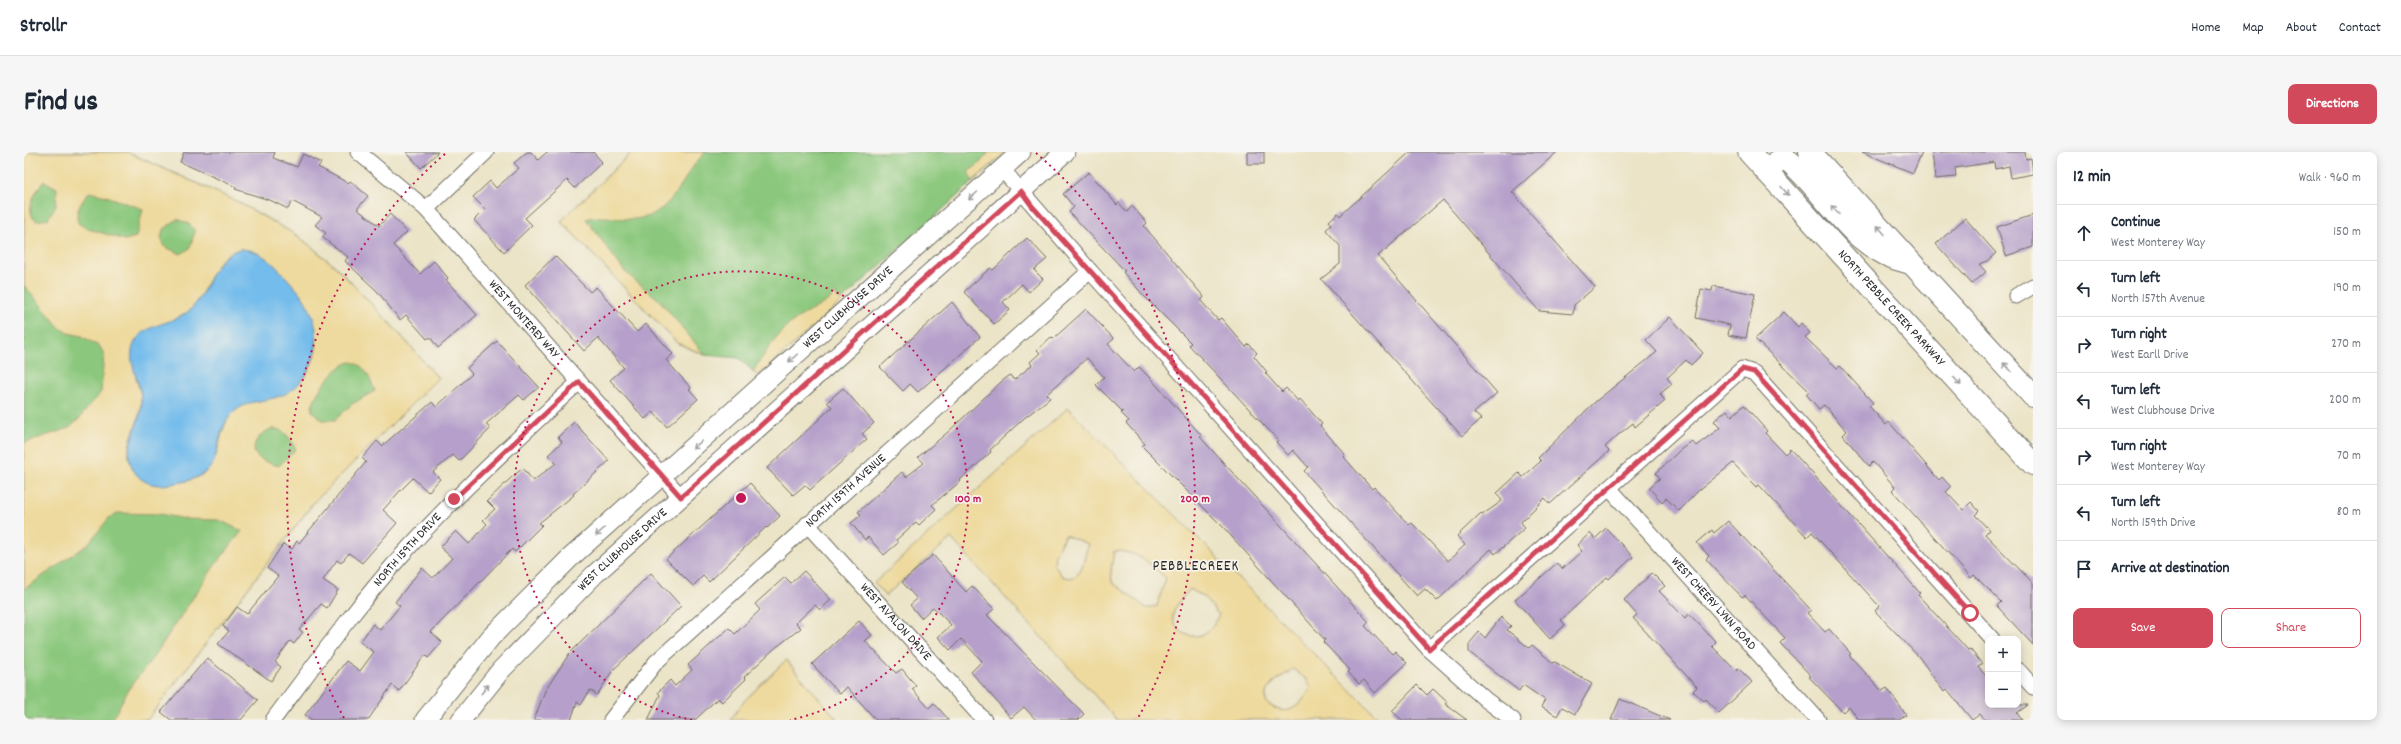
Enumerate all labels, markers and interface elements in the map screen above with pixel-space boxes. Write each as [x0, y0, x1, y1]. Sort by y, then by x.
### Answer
text: Strollr [20, 14, 67, 41]
text: Home [2191, 18, 2220, 38]
text: Map [2242, 18, 2264, 38]
text: About [2286, 18, 2317, 38]
text: Contact [2339, 18, 2381, 38]
text: Find us [24, 84, 98, 124]
button: Directions [2288, 84, 2377, 124]
text: 12 min [2073, 166, 2111, 190]
text: Walk · 960 m [2299, 169, 2361, 188]
one-way arrow [1780, 186, 1789, 196]
one-way arrow [968, 191, 978, 200]
one-way arrow [1830, 205, 1839, 216]
text: Continue [2111, 212, 2160, 234]
icon: ahead [2073, 222, 2095, 244]
text: 150 m [2333, 223, 2361, 242]
one-way arrow [1876, 225, 1886, 235]
text: West Monterey Way [2111, 234, 2205, 253]
street label: NORTH PEBBLE CREEK PARKWAY [1833, 246, 1950, 371]
street label: WEST CLUBHOUSE DRIVE [799, 262, 898, 353]
text: Turn left [2111, 268, 2160, 290]
street label: WEST MONTEREY WAY [484, 276, 564, 364]
icon: left [2073, 278, 2095, 300]
text: 190 m [2333, 279, 2361, 298]
text: North 157th Avenue [2111, 290, 2205, 309]
text: Turn right [2111, 324, 2167, 346]
icon: right [2073, 334, 2095, 356]
text: 270 m [2331, 335, 2361, 354]
text: West Earll Drive [2111, 346, 2188, 365]
one-way arrow [788, 353, 798, 362]
one-way arrow [2002, 362, 2011, 372]
one-way arrow [1952, 376, 1962, 386]
text: Turn left [2111, 380, 2160, 402]
icon: left [2073, 390, 2095, 412]
text: 200 m [2329, 391, 2361, 410]
text: West Clubhouse Drive [2111, 402, 2215, 421]
text: Turn right [2111, 436, 2167, 458]
one-way arrow [692, 440, 702, 449]
icon: right [2073, 446, 2095, 468]
text: 70 m [2337, 447, 2361, 466]
street label: NORTH 159TH AVENUE [801, 449, 890, 532]
text: West Monterey Way [2111, 458, 2205, 477]
route end [445, 490, 463, 508]
centre of rings [734, 491, 748, 505]
text: 100 m [955, 491, 981, 508]
text: 200 m [1180, 491, 1210, 508]
text: Turn left [2111, 492, 2160, 514]
icon: left [2073, 502, 2095, 524]
text: 80 m [2337, 503, 2361, 522]
street label: WEST CLUBHOUSE DRIVE [573, 504, 672, 596]
street label: NORTH 159TH DRIVE [369, 509, 446, 591]
text: North 159th Drive [2111, 514, 2195, 533]
one-way arrow [595, 527, 605, 536]
street label: WEST CHEERY LYNN ROAD [1666, 553, 1761, 655]
district label: PEBBLECREEK [1152, 556, 1240, 578]
icon: arrive [2073, 558, 2095, 580]
text: Arrive at destination [2111, 558, 2229, 580]
street label: WEST AVALON DRIVE [855, 579, 936, 665]
route start [1961, 604, 1979, 622]
button: Save [2073, 608, 2213, 648]
button: Share [2221, 608, 2361, 648]
map controls [1985, 636, 2021, 708]
button: + [1985, 636, 2021, 672]
button: − [1985, 672, 2021, 708]
one-way arrow [481, 684, 489, 695]

